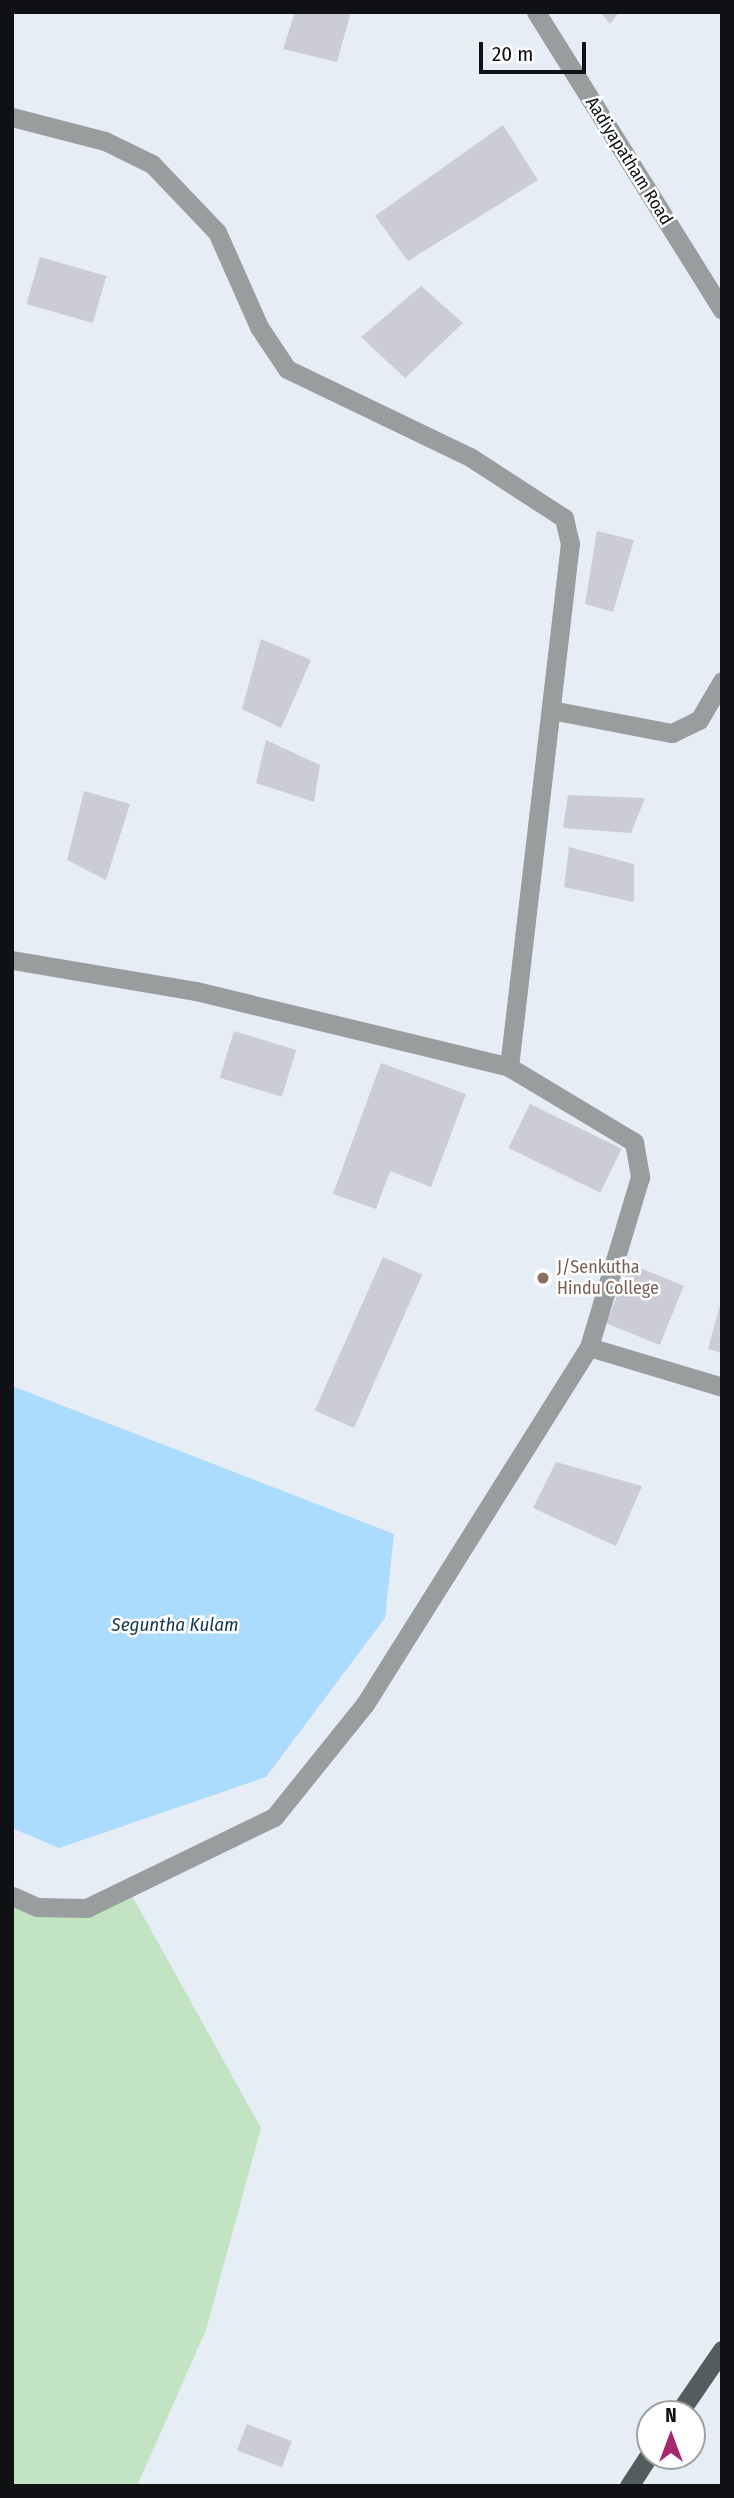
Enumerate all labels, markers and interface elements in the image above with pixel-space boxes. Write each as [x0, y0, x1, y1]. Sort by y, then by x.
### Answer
scale bar [482, 28, 589, 72]
text: 20 m [492, 41, 533, 67]
street label: Aadiyapatham Road [581, 93, 677, 229]
place label: J/Senkutha Hindu College [557, 1257, 659, 1300]
marker: J/Senkutha Hindu College [535, 1270, 551, 1286]
water label: Seguntha Kulam [111, 1614, 239, 1636]
north arrow [636, 2400, 706, 2470]
text: N [665, 2404, 677, 2427]

